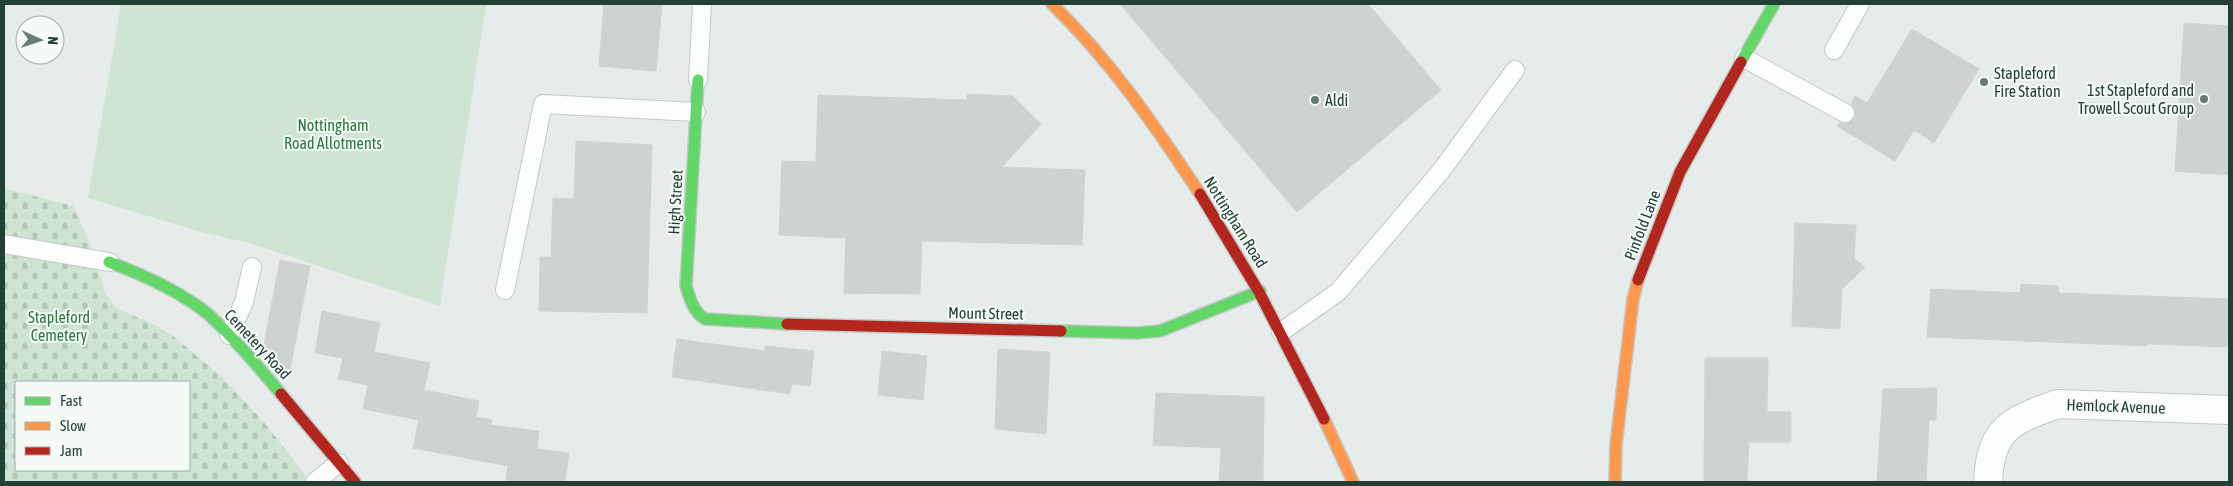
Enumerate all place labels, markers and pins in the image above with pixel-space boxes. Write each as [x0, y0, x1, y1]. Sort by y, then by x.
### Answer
place label: Stapleford Fire Station [1994, 64, 2061, 100]
marker: Stapleford Fire Station [1978, 76, 1990, 88]
place label: 1st Stapleford and Trowell Scout Group [2078, 81, 2194, 118]
place label: Aldi [1325, 91, 1348, 109]
marker: 1st Stapleford and Trowell Scout Group [2198, 93, 2210, 105]
marker: Aldi [1309, 94, 1321, 106]

